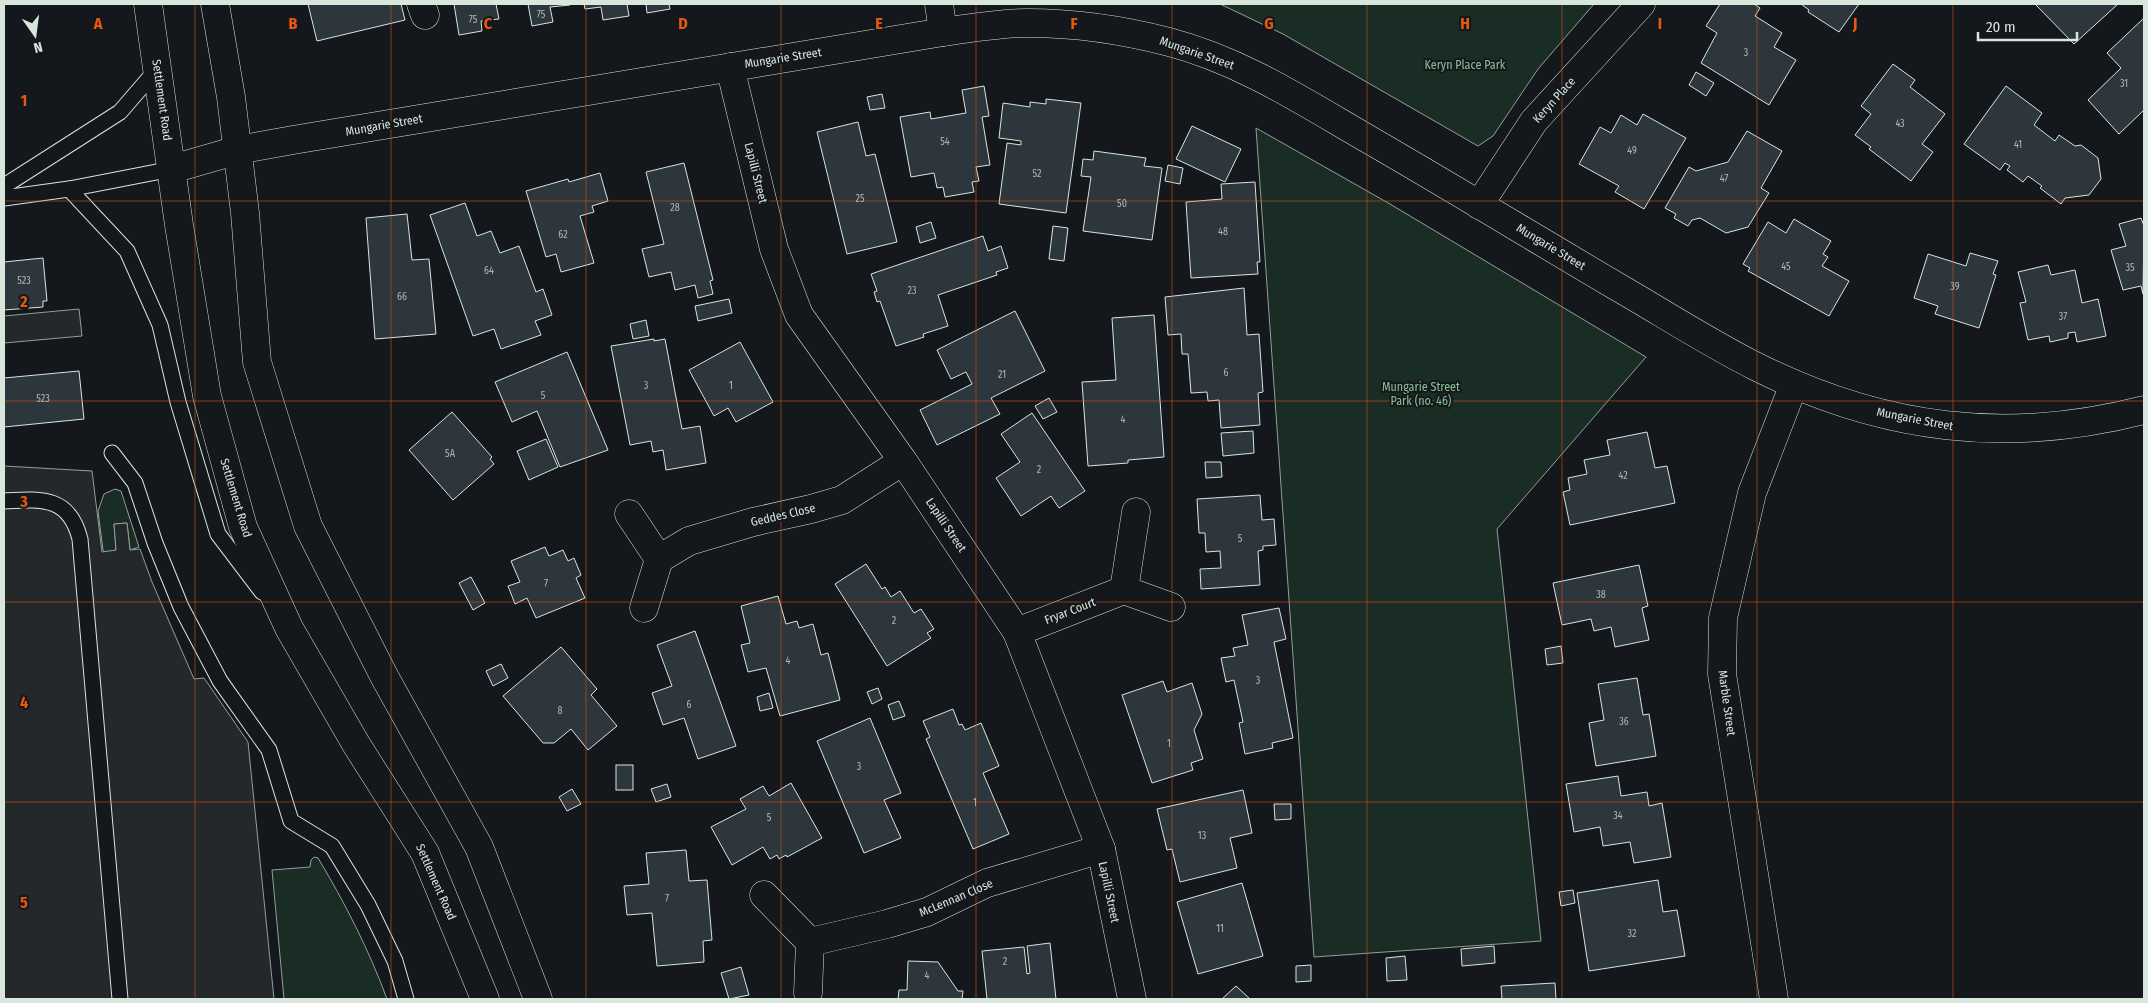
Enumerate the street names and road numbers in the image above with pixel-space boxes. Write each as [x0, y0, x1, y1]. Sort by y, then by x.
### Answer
street label: Mungarie Street [1158, 34, 1236, 72]
street label: Mungarie Street [743, 45, 823, 71]
street label: Settlement Road [149, 59, 175, 141]
street label: Keryn Place [1530, 74, 1578, 126]
street label: Mungarie Street [344, 111, 424, 139]
street label: Lapilli Street [742, 141, 770, 205]
street label: Mungarie Street [1514, 221, 1588, 273]
street label: Mungarie Street [1875, 405, 1955, 433]
street label: Settlement Road [217, 457, 255, 539]
street label: Lapilli Street [923, 495, 969, 555]
street label: Geddes Close [749, 501, 817, 529]
street label: Fryar Court [1042, 595, 1098, 627]
street label: Marble Street [1715, 669, 1739, 737]
street label: Settlement Road [413, 842, 459, 922]
street label: Lapilli Street [1096, 860, 1122, 924]
street label: McLennan Close [917, 876, 995, 920]

